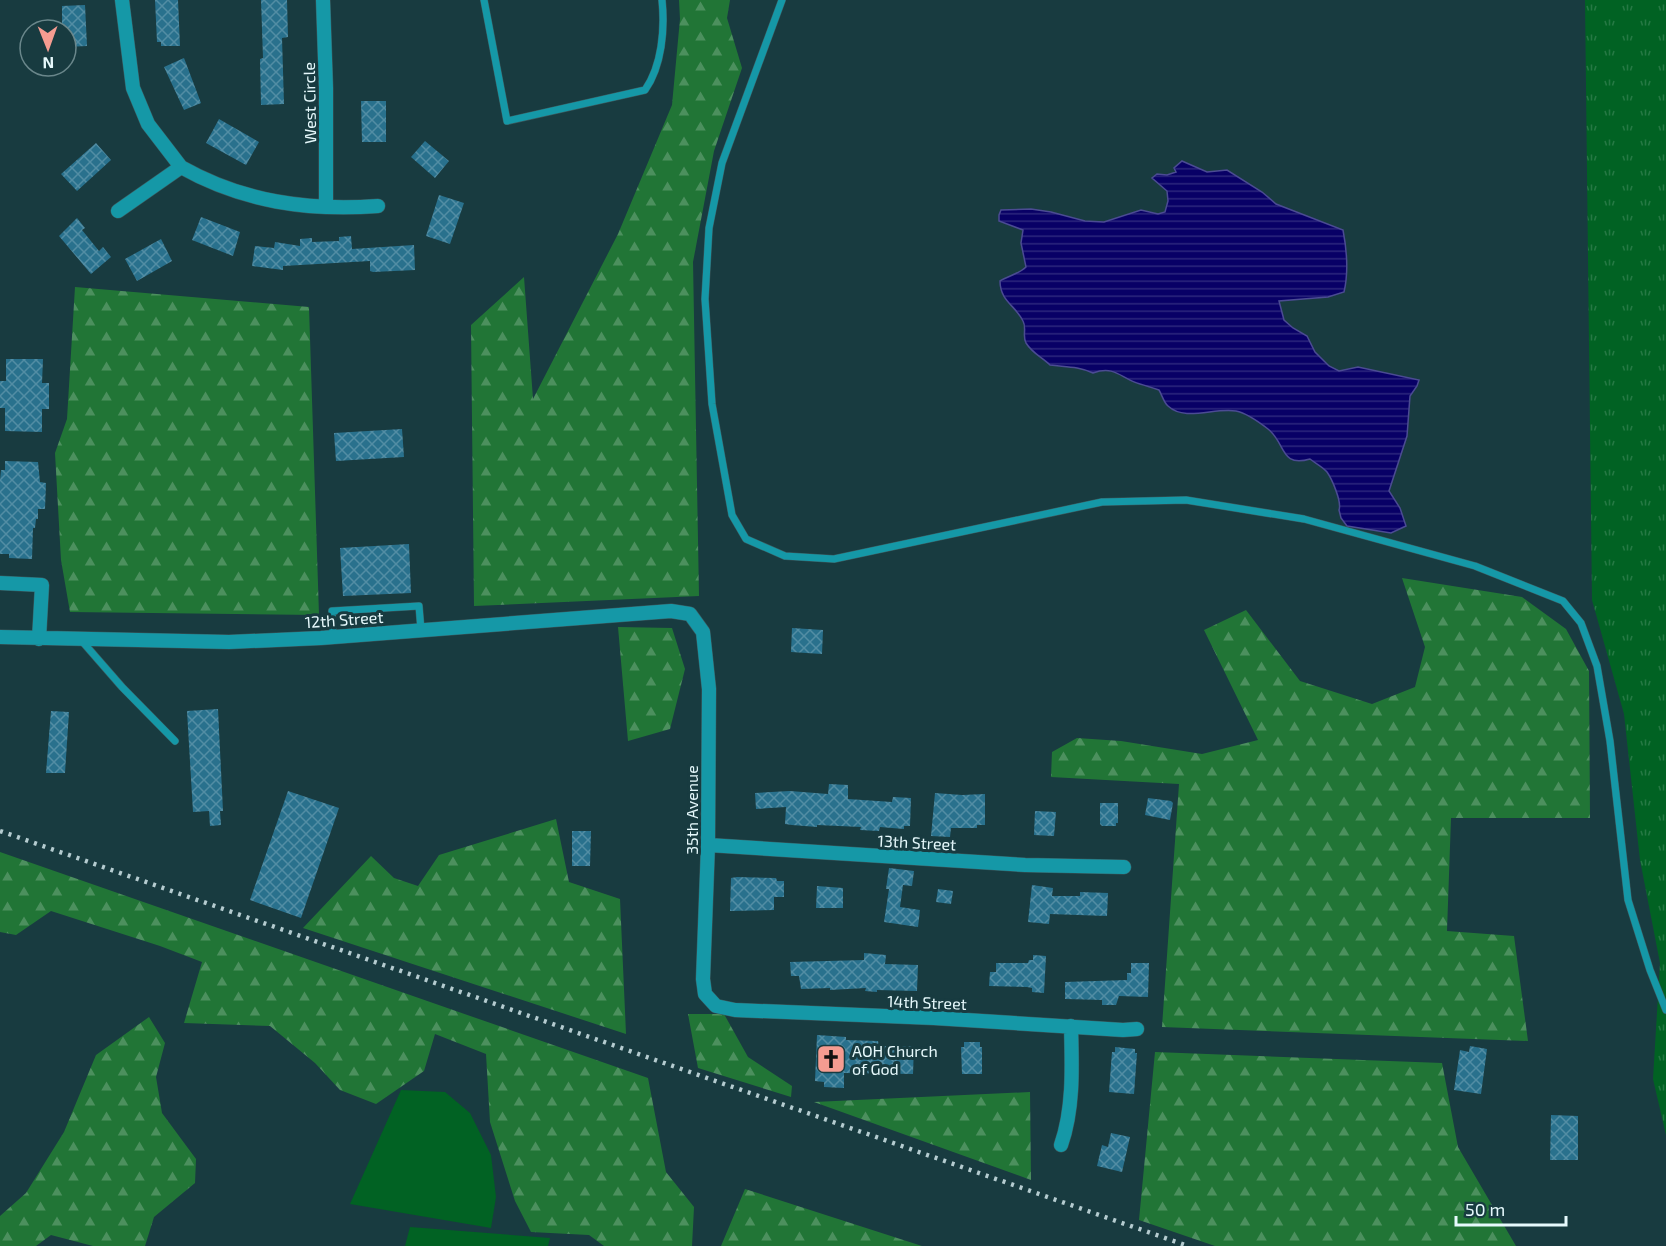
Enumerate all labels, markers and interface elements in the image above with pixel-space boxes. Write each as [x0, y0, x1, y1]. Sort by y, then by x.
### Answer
north arrow [18, 18, 78, 78]
text: N [42, 54, 54, 73]
street label: West Circle [299, 62, 319, 144]
street label: 12th Street [304, 607, 384, 631]
street label: 35th Avenue [682, 765, 701, 855]
street label: 13th Street [877, 830, 957, 854]
street label: 14th Street [887, 991, 967, 1013]
place label: AOH Church of God [852, 1041, 938, 1078]
church icon: AOH Church of God [815, 1043, 847, 1075]
scale bar [1456, 1189, 1566, 1227]
text: 50 m [1465, 1198, 1505, 1220]

